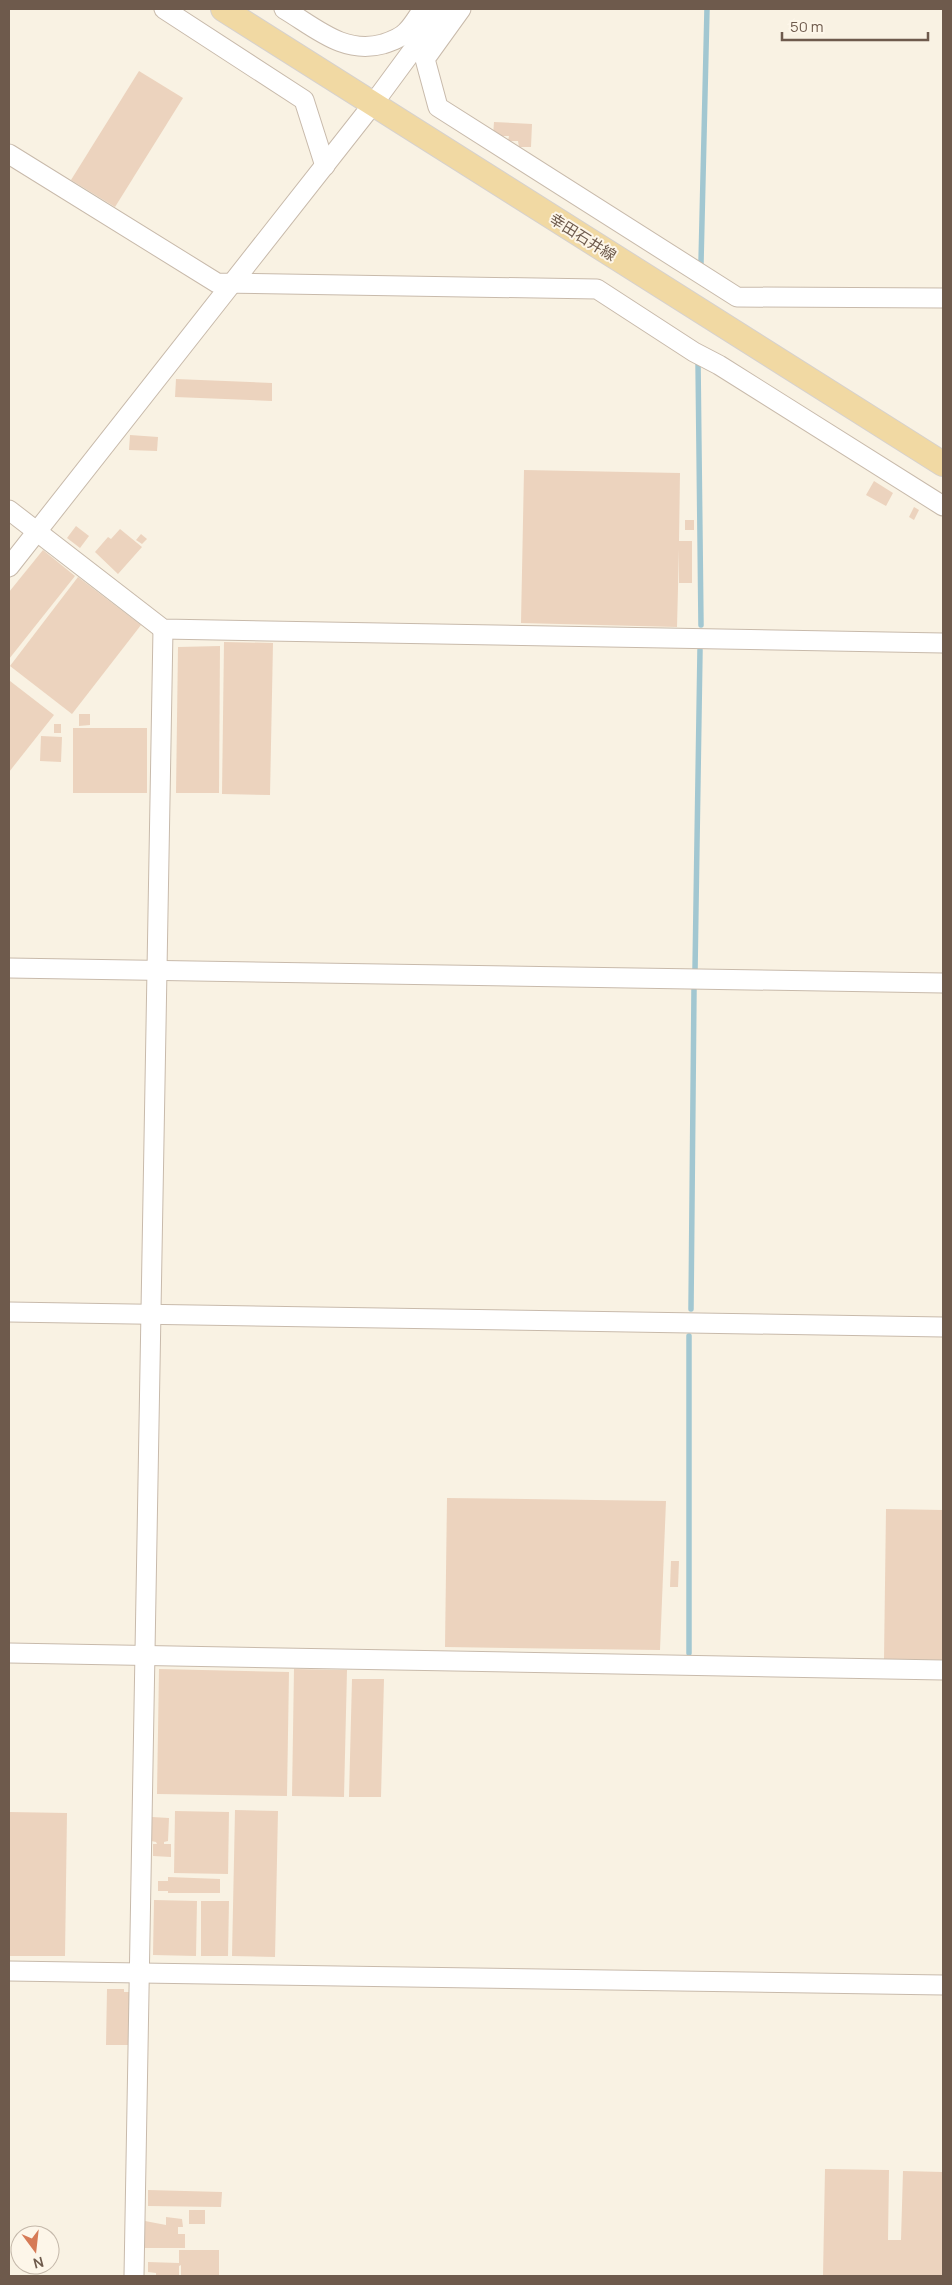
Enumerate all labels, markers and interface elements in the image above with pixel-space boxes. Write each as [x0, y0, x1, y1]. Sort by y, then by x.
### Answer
scale bar [782, 10, 928, 42]
text: 50 m [790, 16, 824, 37]
street label: 幸田石井線 [546, 208, 620, 266]
north arrow [10, 2225, 60, 2275]
text: N [31, 2253, 46, 2274]

